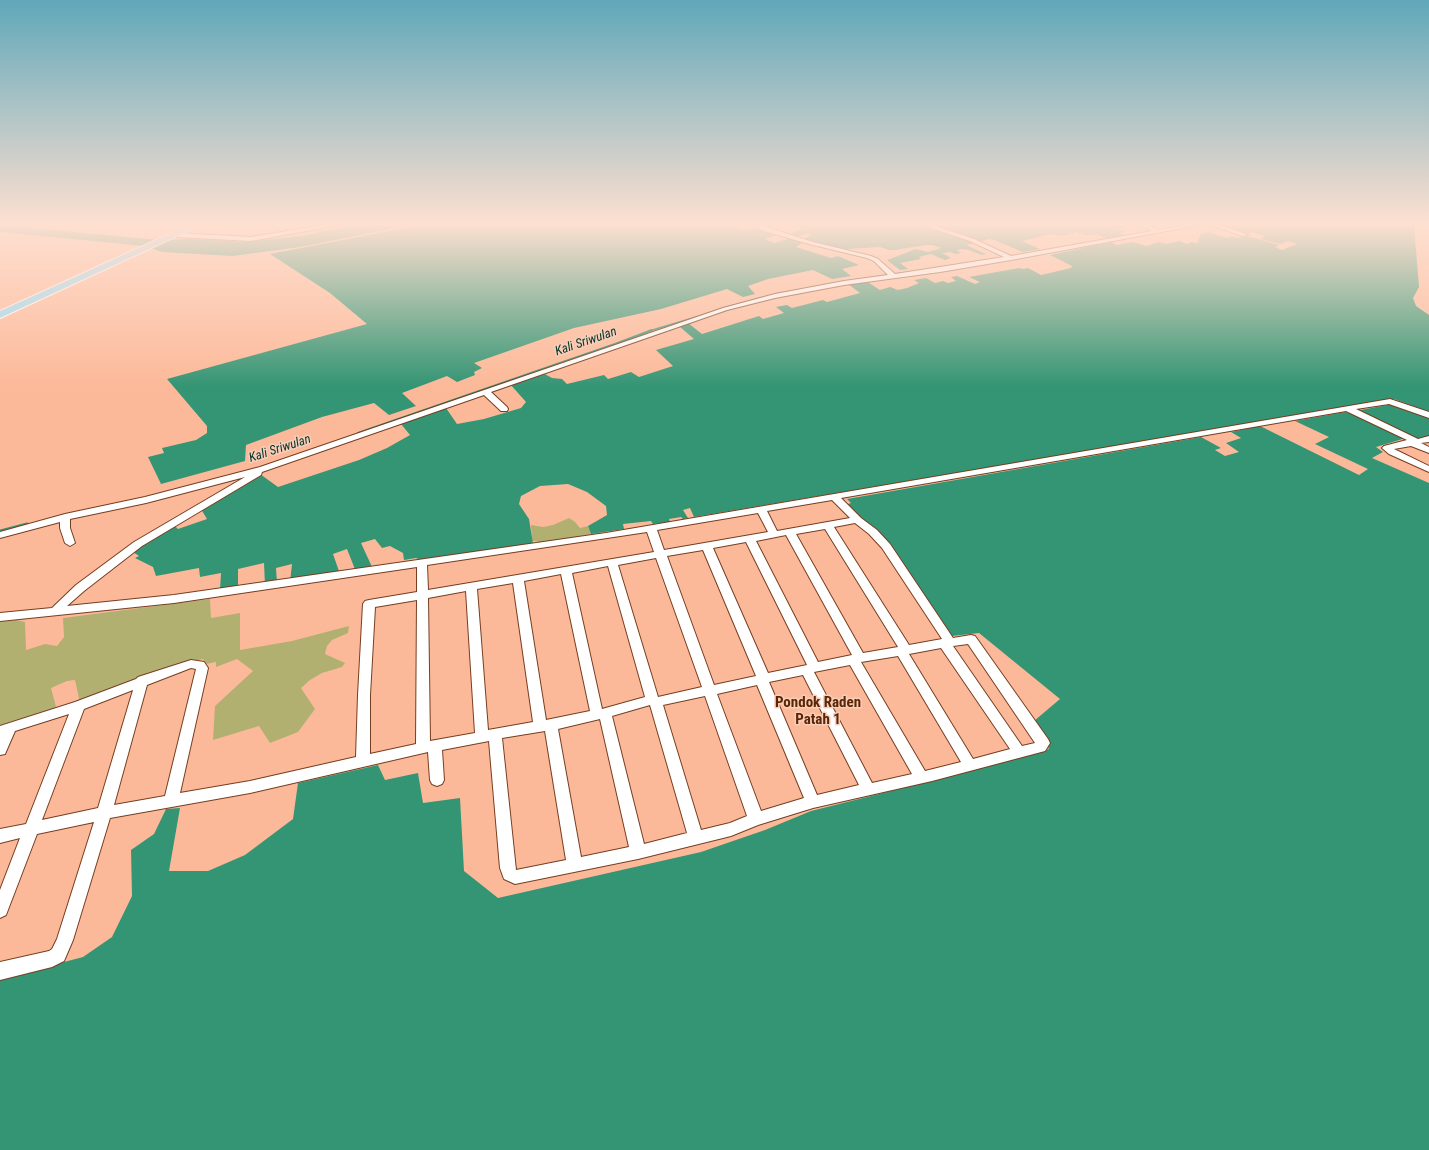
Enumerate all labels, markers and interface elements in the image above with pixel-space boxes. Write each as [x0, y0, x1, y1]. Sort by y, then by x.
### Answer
water label: Kali Sriwulan [553, 324, 619, 360]
water label: Kali Sriwulan [247, 432, 313, 466]
district label: Pondok Raden Patah 1 [775, 694, 861, 729]

